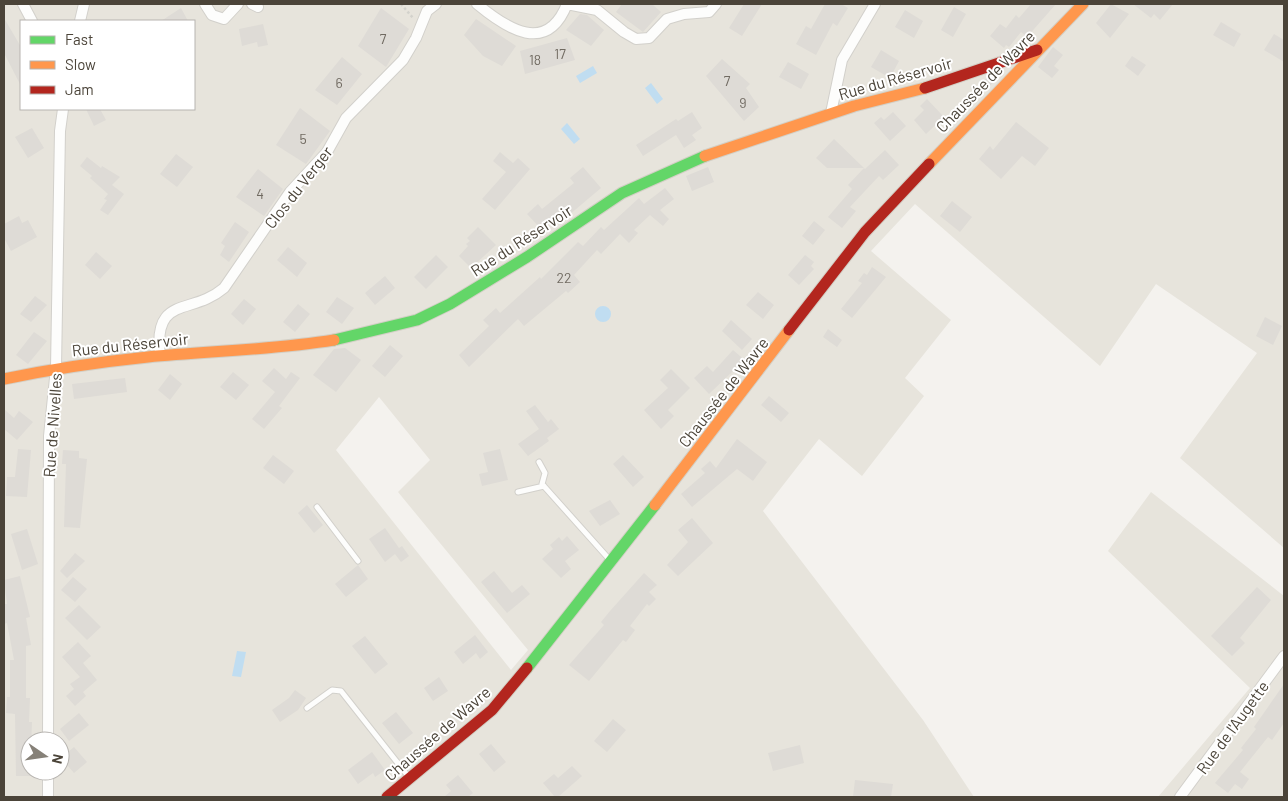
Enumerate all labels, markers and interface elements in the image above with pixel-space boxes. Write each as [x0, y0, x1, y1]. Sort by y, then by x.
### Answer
legend [20, 20, 195, 110]
street label: Chaussée de Wavre [932, 26, 1038, 136]
text: Fast [65, 30, 93, 48]
house number: 7 [380, 30, 387, 47]
house number: 17 [554, 45, 566, 62]
house number: 18 [529, 51, 541, 68]
street label: Rue du Réservoir [836, 53, 954, 103]
text: Slow [65, 55, 96, 73]
house number: 7 [724, 72, 731, 89]
house number: 6 [335, 74, 343, 91]
text: Jam [65, 80, 94, 98]
house number: 9 [739, 94, 747, 111]
house number: 5 [299, 130, 307, 147]
street label: Clos du Verger [260, 142, 336, 232]
house number: 4 [256, 185, 264, 202]
street label: Rue du Réservoir [467, 200, 575, 280]
house number: 22 [556, 269, 572, 286]
street label: Rue du Réservoir [71, 328, 189, 360]
street label: Chaussée de Wavre [674, 333, 772, 451]
street label: Rue de Nivelles [39, 372, 65, 478]
street label: Rue de l'Augette [1192, 677, 1272, 777]
street label: Chaussée de Wavre [380, 682, 494, 784]
north arrow [20, 731, 70, 781]
text: N [49, 753, 67, 765]

